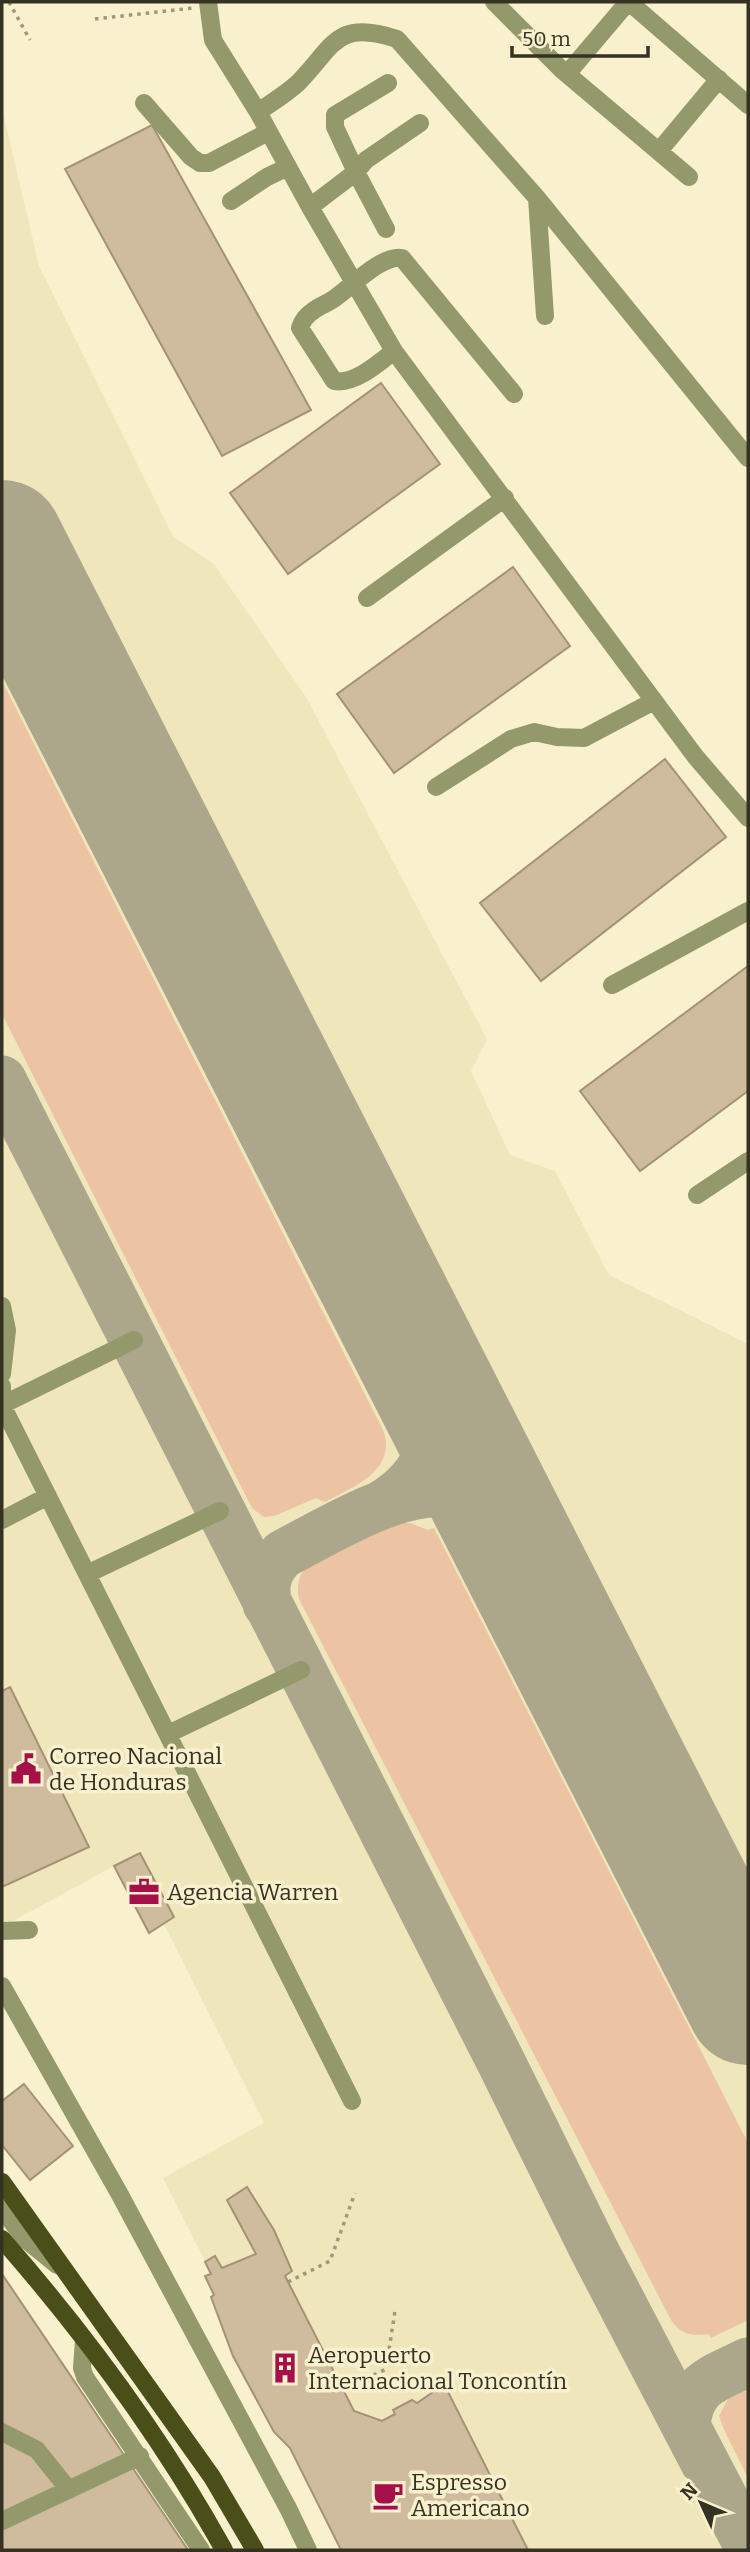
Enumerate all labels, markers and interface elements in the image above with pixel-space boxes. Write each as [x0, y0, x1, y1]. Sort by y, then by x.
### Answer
scale bar [512, 14, 648, 58]
text: 50 m [522, 26, 571, 52]
place label: Correo Nacional de Honduras [49, 1742, 222, 1796]
public building icon: Correo Nacional de Honduras [9, 1752, 43, 1786]
office icon: Agencia Warren [127, 1875, 161, 1909]
place label: Agencia Warren [167, 1878, 339, 1906]
place label: Aeropuerto Internacional Toncontín [308, 2341, 568, 2395]
building icon: Aeropuerto Internacional Toncontín [268, 2351, 302, 2385]
place label: Espresso Americano [411, 2468, 530, 2522]
north arrow [666, 2468, 736, 2538]
cafe icon: Espresso Americano [371, 2478, 405, 2512]
text: N [676, 2478, 703, 2505]

